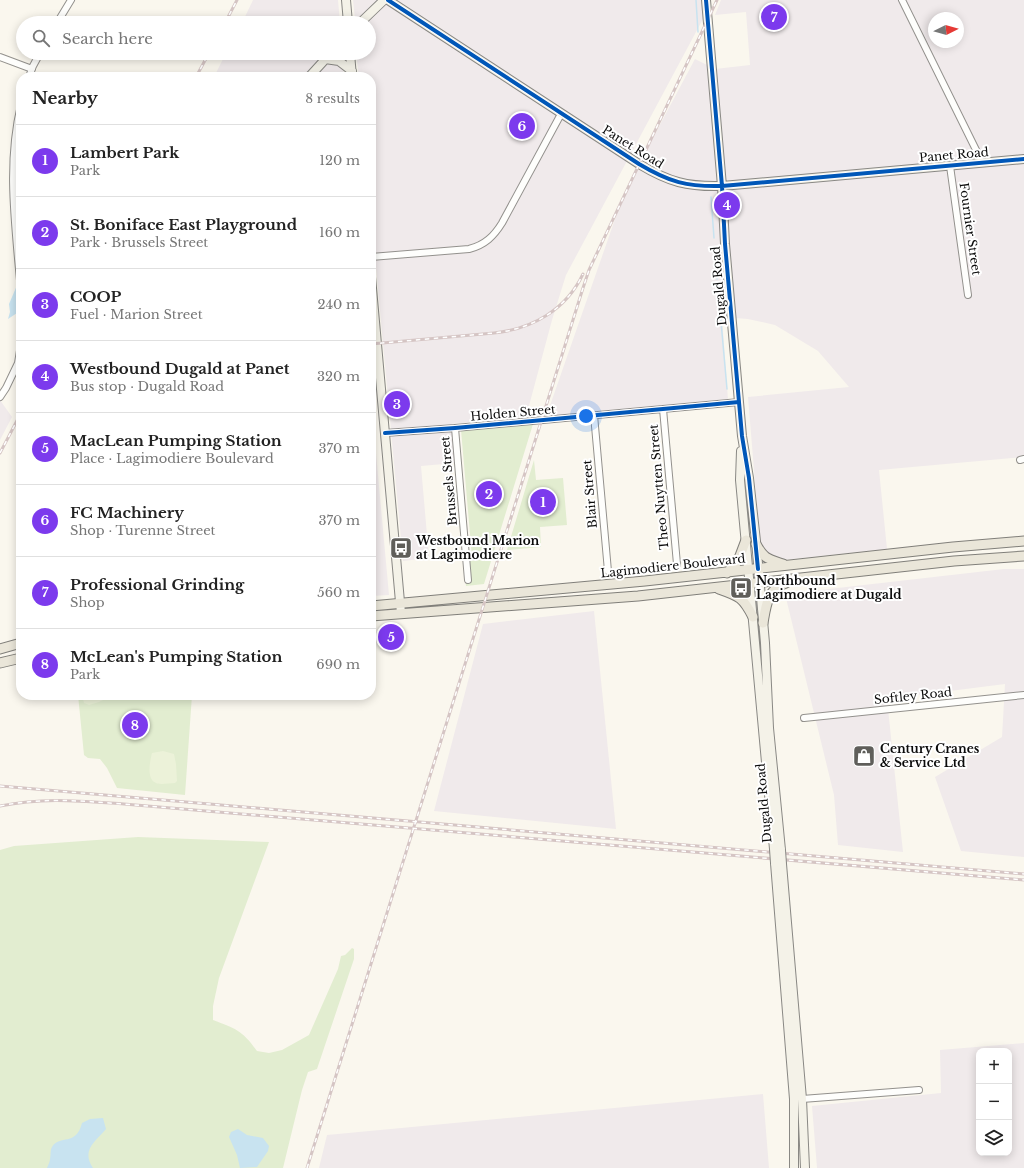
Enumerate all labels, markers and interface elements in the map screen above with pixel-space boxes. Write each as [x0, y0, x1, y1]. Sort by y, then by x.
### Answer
pin: 7 [761, 2, 787, 32]
north arrow [928, 12, 964, 48]
search box [16, 16, 376, 60]
icon: search [30, 27, 52, 49]
text: Search here [62, 29, 153, 48]
text: Nearby [32, 88, 98, 109]
text: 8 results [305, 90, 360, 107]
pin: 6 [509, 111, 535, 141]
street label: Panet Road [600, 122, 667, 171]
text: Lambert Park [70, 143, 179, 162]
street label: Panet Road [919, 144, 989, 165]
text: 1 [42, 152, 48, 169]
text: 120 m [319, 152, 360, 169]
text: Park [70, 162, 100, 179]
street label: Fournier Street [957, 182, 984, 277]
pin: 4 [714, 190, 740, 220]
text: St. Boniface East Playground [70, 215, 297, 234]
text: 2 [41, 224, 49, 241]
text: 160 m [319, 224, 360, 241]
text: Park · Brussels Street [70, 234, 208, 251]
street label: Dugald Road [708, 246, 729, 326]
text: COOP [70, 287, 121, 306]
text: 3 [41, 296, 49, 313]
text: 240 m [317, 296, 360, 313]
text: Fuel · Marion Street [70, 306, 203, 323]
text: Westbound Dugald at Panet [70, 359, 290, 378]
text: 4 [41, 368, 49, 385]
text: 320 m [317, 368, 360, 385]
text: Bus stop · Dugald Road [70, 378, 224, 395]
pin: 3 [384, 389, 410, 419]
street label: Holden Street [470, 401, 557, 424]
your location [576, 406, 596, 426]
street label: Theo Nuytten Street [645, 423, 671, 550]
text: MacLean Pumping Station [70, 431, 282, 450]
street label: Brussels Street [437, 435, 460, 526]
text: 5 [41, 440, 49, 457]
text: 370 m [319, 440, 360, 457]
text: Place · Lagimodiere Boulevard [70, 450, 274, 467]
street label: Blair Street [579, 459, 600, 529]
pin: 2 [476, 479, 502, 509]
pin: 1 [530, 487, 556, 517]
text: FC Machinery [70, 503, 184, 522]
text: 6 [41, 512, 49, 529]
text: 370 m [319, 512, 360, 529]
text: Shop · Turenne Street [70, 522, 216, 539]
place label: Westbound Marion at Lagimodiere [415, 533, 540, 562]
bus stop icon: Westbound Marion at Lagimodiere [388, 535, 414, 561]
street label: Lagimodiere Boulevard [600, 550, 746, 581]
place label: Northbound Lagimodiere at Dugald [756, 573, 902, 602]
text: Professional Grinding [70, 575, 244, 594]
bus stop icon: Northbound Lagimodiere at Dugald [728, 575, 754, 601]
text: 7 [42, 584, 48, 601]
text: 560 m [317, 584, 360, 601]
text: Shop [70, 594, 105, 611]
pin: 5 [378, 622, 404, 652]
text: McLean's Pumping Station [70, 647, 282, 666]
text: 8 [41, 656, 49, 673]
text: 690 m [316, 656, 360, 673]
text: Park [70, 666, 100, 683]
street label: Softley Road [873, 684, 953, 707]
pin: 8 [122, 710, 148, 740]
place label: Century Cranes & Service Ltd [880, 741, 980, 770]
shop icon: Century Cranes & Service Ltd [851, 743, 877, 769]
street label: Dugald Road [753, 763, 774, 843]
map controls [976, 1048, 1012, 1156]
button: + [976, 1048, 1012, 1084]
button: − [976, 1084, 1012, 1120]
button: layers [976, 1120, 1012, 1156]

